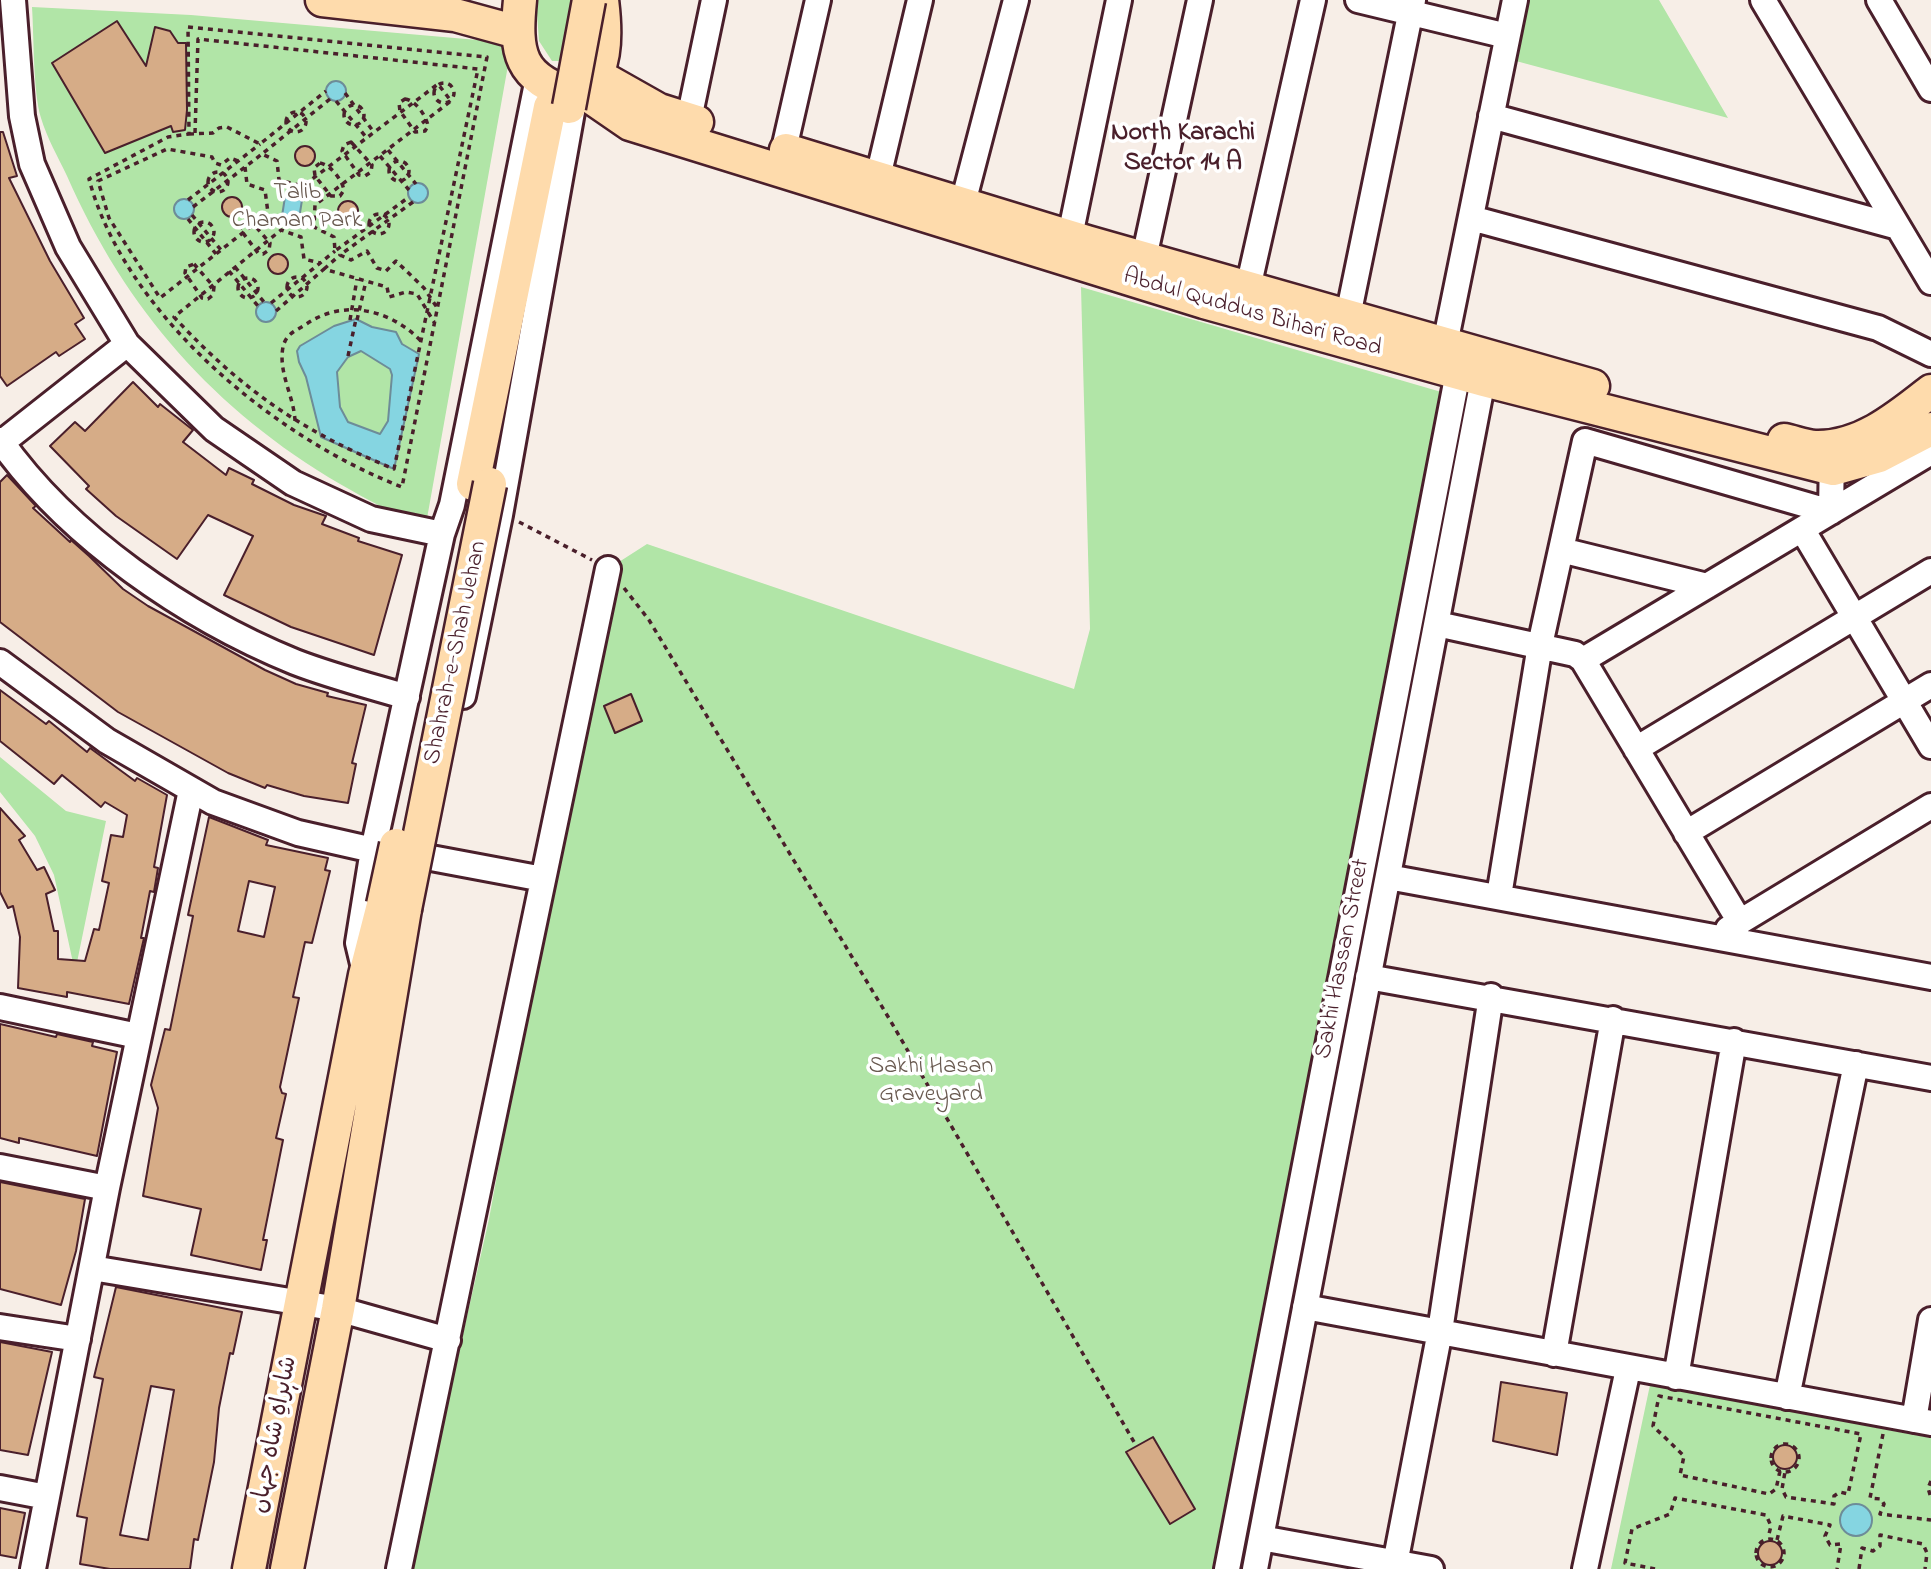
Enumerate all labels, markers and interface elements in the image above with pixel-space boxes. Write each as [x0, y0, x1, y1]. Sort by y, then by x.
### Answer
district label: North Karachi Sector 14 A [1111, 119, 1255, 180]
park label: Talib Chaman Park [232, 180, 362, 236]
street label: Abdul Quddus Bihari Road [1120, 263, 1384, 365]
street label: Shahrah-e-Shah Jehan [419, 539, 495, 767]
street label: Sakhi Hassan Street [1310, 857, 1378, 1061]
park label: Sakhi Hasan Graveyard [869, 1054, 993, 1110]
street label: شاہراہِ شاہ جہاں [247, 1354, 305, 1516]

